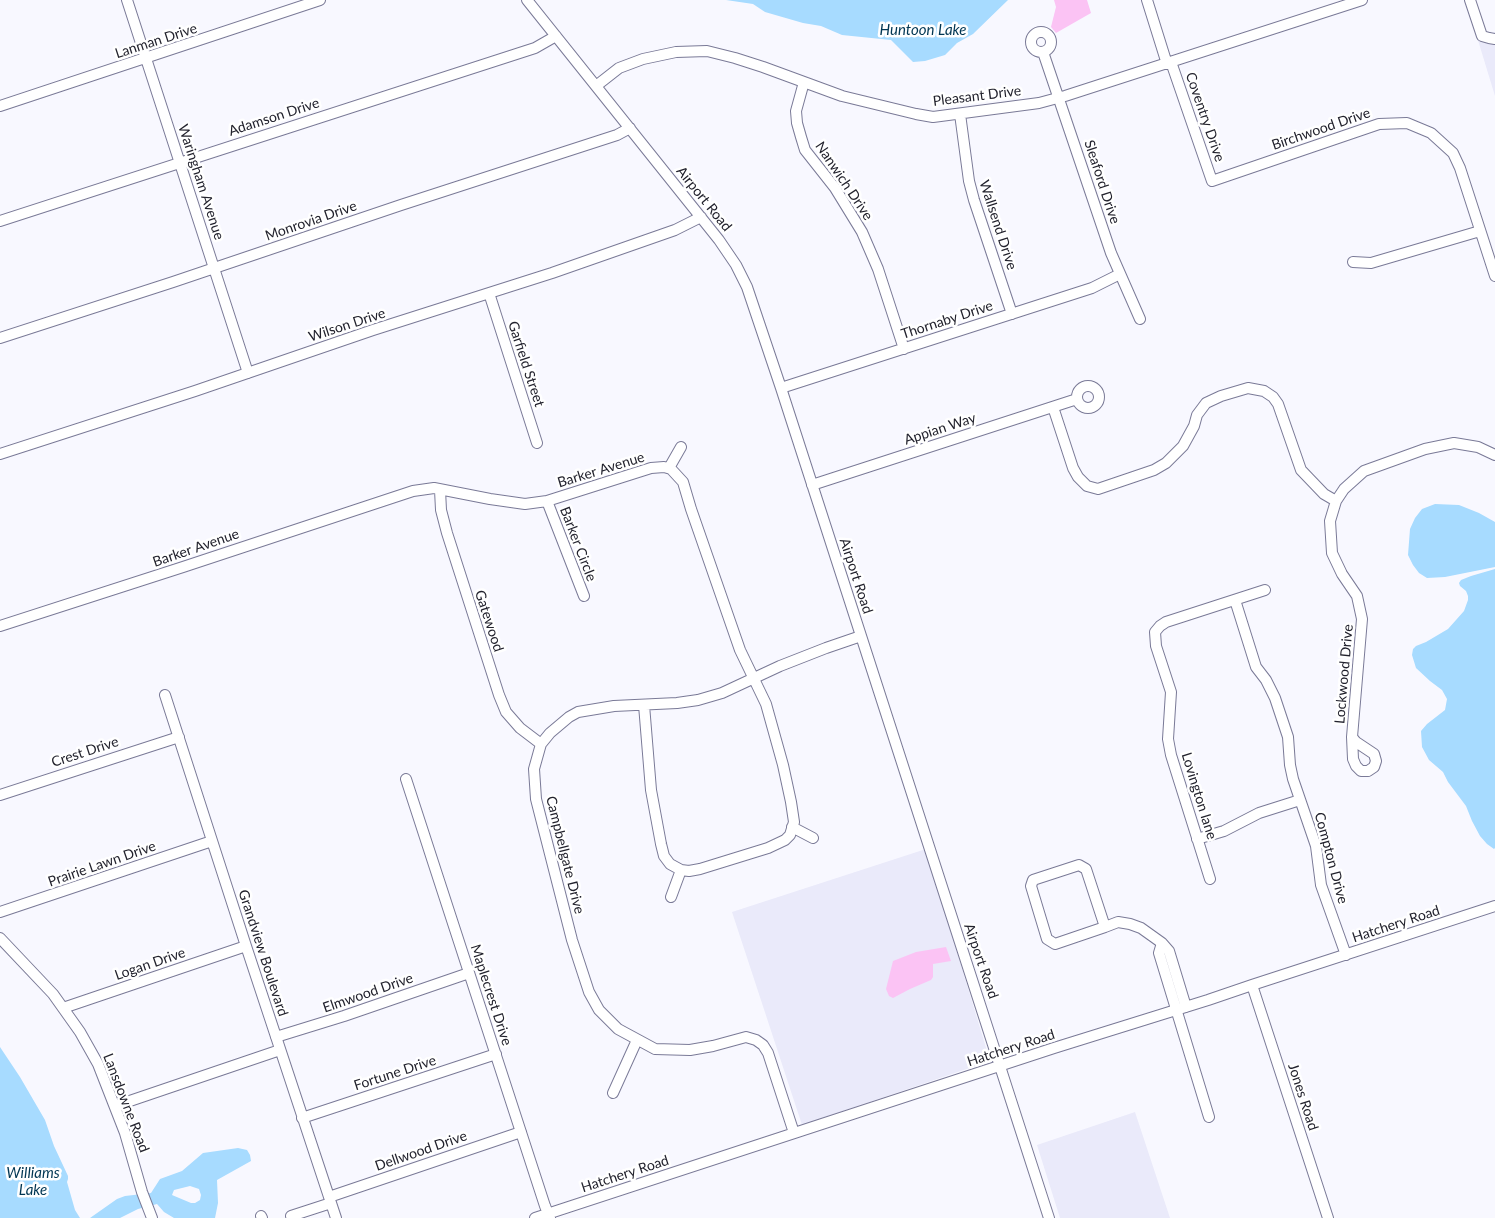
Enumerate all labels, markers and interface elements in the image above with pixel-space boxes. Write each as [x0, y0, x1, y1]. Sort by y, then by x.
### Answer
street label: Lanman Drive [113, 20, 199, 62]
water label: Huntoon Lake [880, 21, 966, 39]
street label: Coventry Drive [1182, 70, 1228, 164]
street label: Pleasant Drive [932, 82, 1022, 110]
street label: Adamson Drive [227, 94, 321, 140]
street label: Birchwood Drive [1270, 104, 1372, 154]
street label: Waringham Avenue [174, 122, 228, 242]
street label: Sleaford Drive [1081, 138, 1123, 226]
street label: Nanwich Drive [812, 139, 876, 223]
street label: Airport Road [673, 163, 735, 235]
street label: Wallsend Drive [976, 178, 1020, 272]
street label: Monrovia Drive [263, 197, 359, 245]
street label: Thornaby Drive [899, 297, 995, 343]
street label: Wilson Drive [306, 305, 388, 345]
street label: Garfield Street [504, 319, 548, 409]
street label: Appian Way [902, 409, 978, 449]
street label: Barker Avenue [555, 449, 647, 491]
street label: Barker Circle [556, 504, 600, 584]
street label: Barker Avenue [151, 525, 241, 571]
street label: Airport Road [836, 536, 876, 616]
street label: Gatewood [471, 588, 507, 654]
street label: Lockwood Drive [1331, 623, 1357, 725]
street label: Crest Drive [49, 733, 121, 771]
street label: Lovington lane [1178, 751, 1220, 841]
street label: Campbellgate Drive [542, 794, 588, 916]
street label: Compton Drive [1311, 810, 1351, 906]
street label: Prairie Lawn Drive [46, 838, 158, 890]
street label: Grandview Boulevard [235, 888, 291, 1018]
street label: Hatchery Road [1350, 902, 1442, 946]
street label: Airport Road [960, 921, 1002, 1001]
street label: Maplecrest Drive [467, 942, 515, 1048]
street label: Logan Drive [112, 944, 188, 984]
street label: Elmwood Drive [321, 970, 415, 1016]
street label: Hatchery Road [965, 1026, 1057, 1070]
street label: Lansdowne Road [99, 1051, 153, 1155]
street label: Fortune Drive [352, 1052, 438, 1094]
street label: Jones Road [1284, 1061, 1322, 1133]
street label: Dellwood Drive [373, 1127, 469, 1175]
street label: Hatchery Road [579, 1152, 671, 1196]
water label: Williams Lake [6, 1164, 60, 1199]

